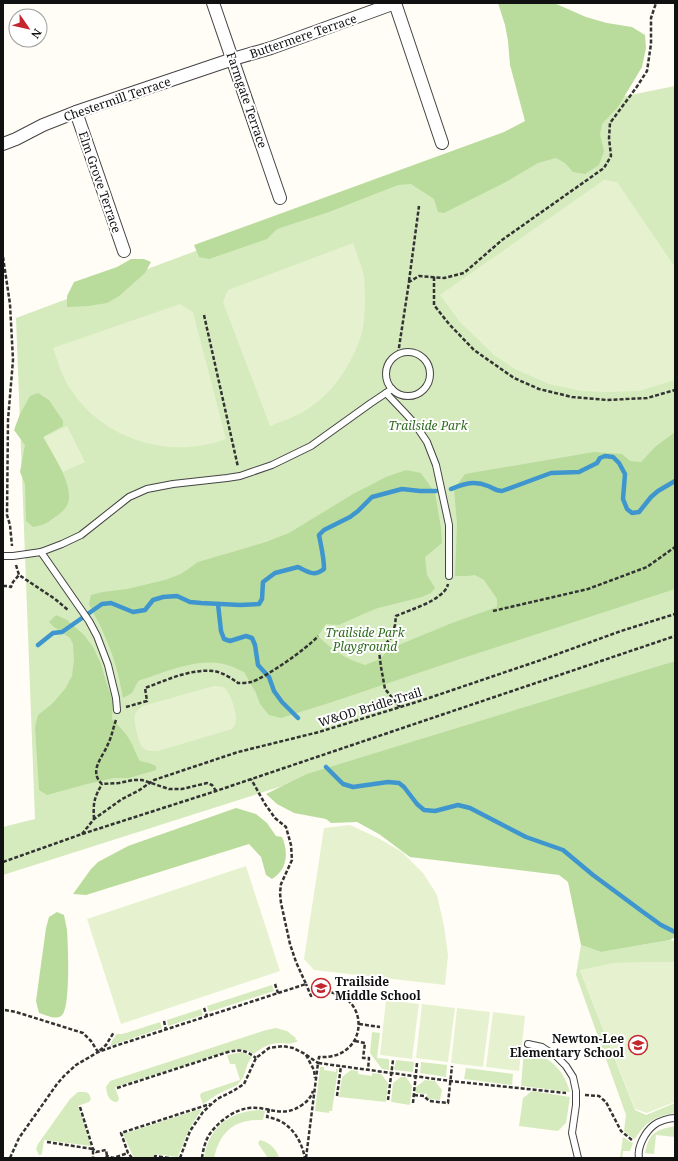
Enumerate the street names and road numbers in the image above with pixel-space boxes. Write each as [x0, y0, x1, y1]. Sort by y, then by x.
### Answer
street label: Buttermere Terrace [247, 10, 359, 62]
street label: Farmgate Terrace [223, 50, 271, 150]
street label: Chestermill Terrace [61, 73, 173, 125]
street label: Elm Grove Terrace [75, 129, 125, 235]
street label: W&OD Bridle Trail [316, 683, 424, 731]

